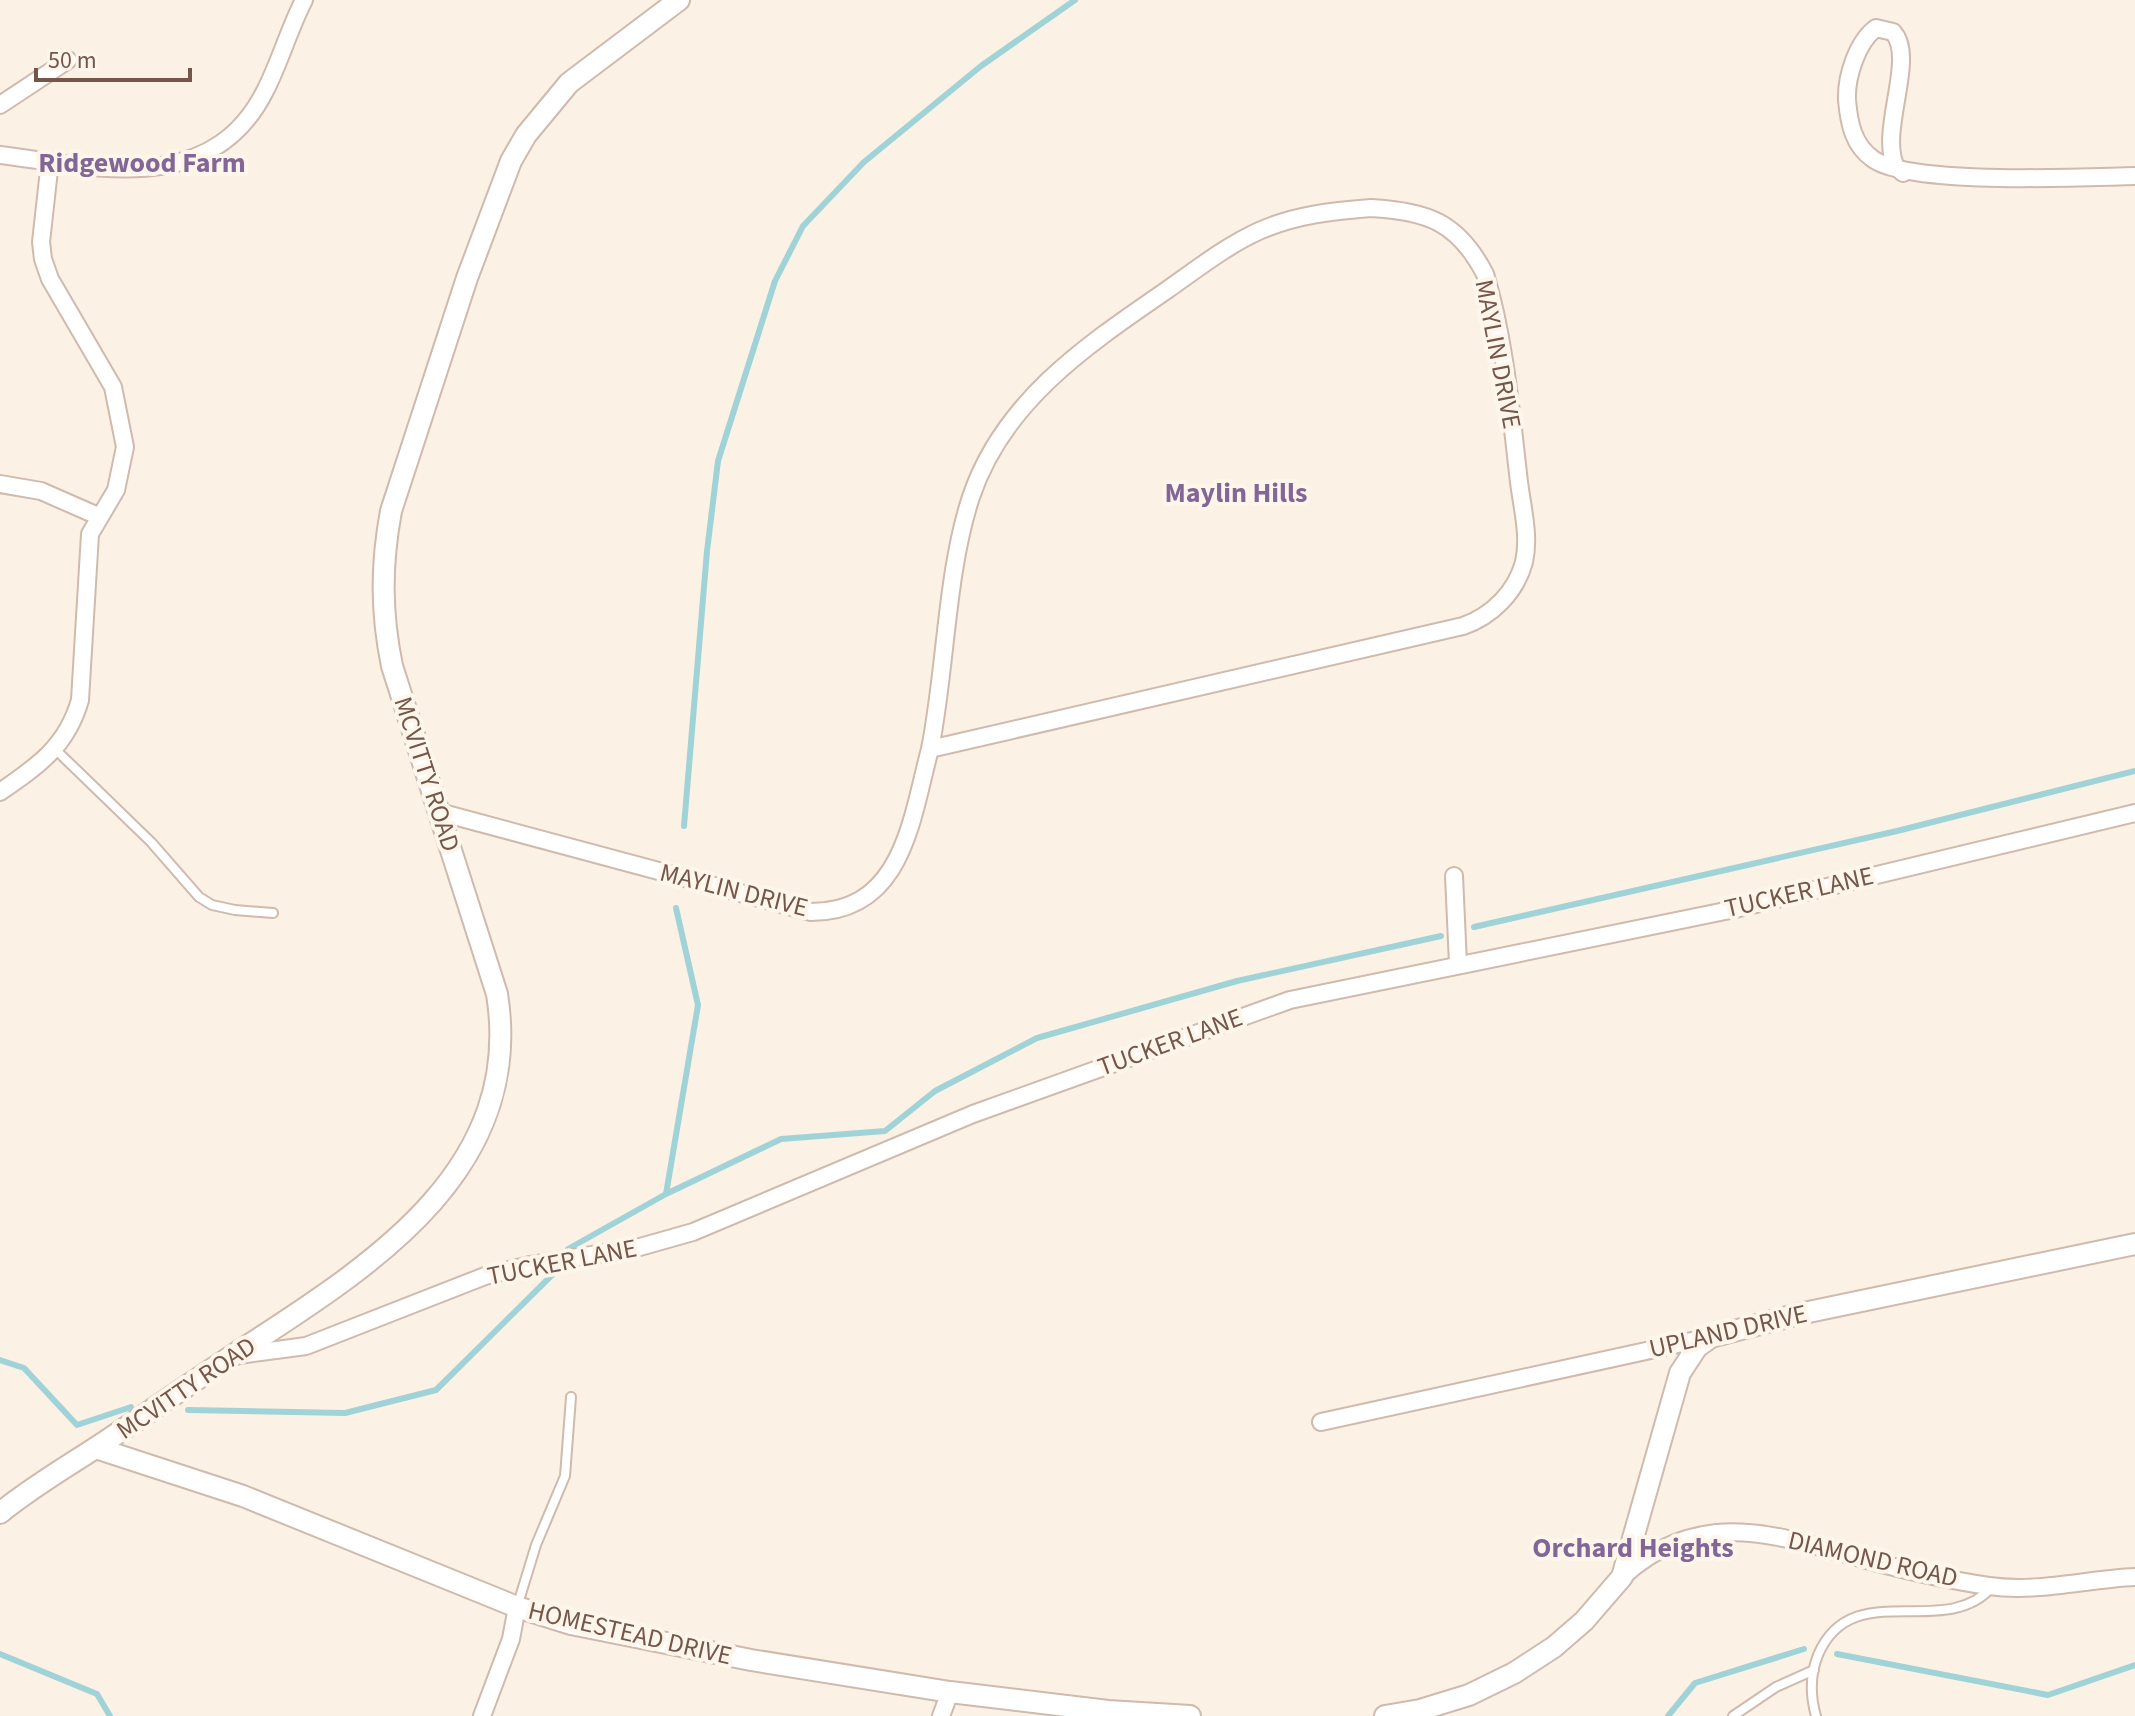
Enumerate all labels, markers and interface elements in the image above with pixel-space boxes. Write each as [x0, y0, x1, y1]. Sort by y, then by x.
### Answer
scale bar [36, 32, 190, 82]
text: 50 m [48, 43, 97, 78]
district label: Ridgewood Farm [38, 143, 246, 183]
street label: MAYLIN DRIVE [1465, 276, 1531, 432]
district label: Maylin Hills [1164, 473, 1308, 513]
street label: MCVITTY ROAD [385, 692, 469, 856]
street label: MAYLIN DRIVE [656, 854, 812, 926]
street label: TUCKER LANE [1721, 857, 1877, 927]
street label: TUCKER LANE [1092, 999, 1248, 1085]
street label: TUCKER LANE [484, 1229, 640, 1295]
street label: UPLAND DRIVE [1645, 1295, 1811, 1367]
street label: MCVITTY ROAD [109, 1328, 263, 1448]
street label: DIAMOND ROAD [1785, 1522, 1961, 1596]
district label: Orchard Heights [1532, 1528, 1734, 1568]
street label: HOMESTEAD DRIVE [525, 1592, 735, 1674]

